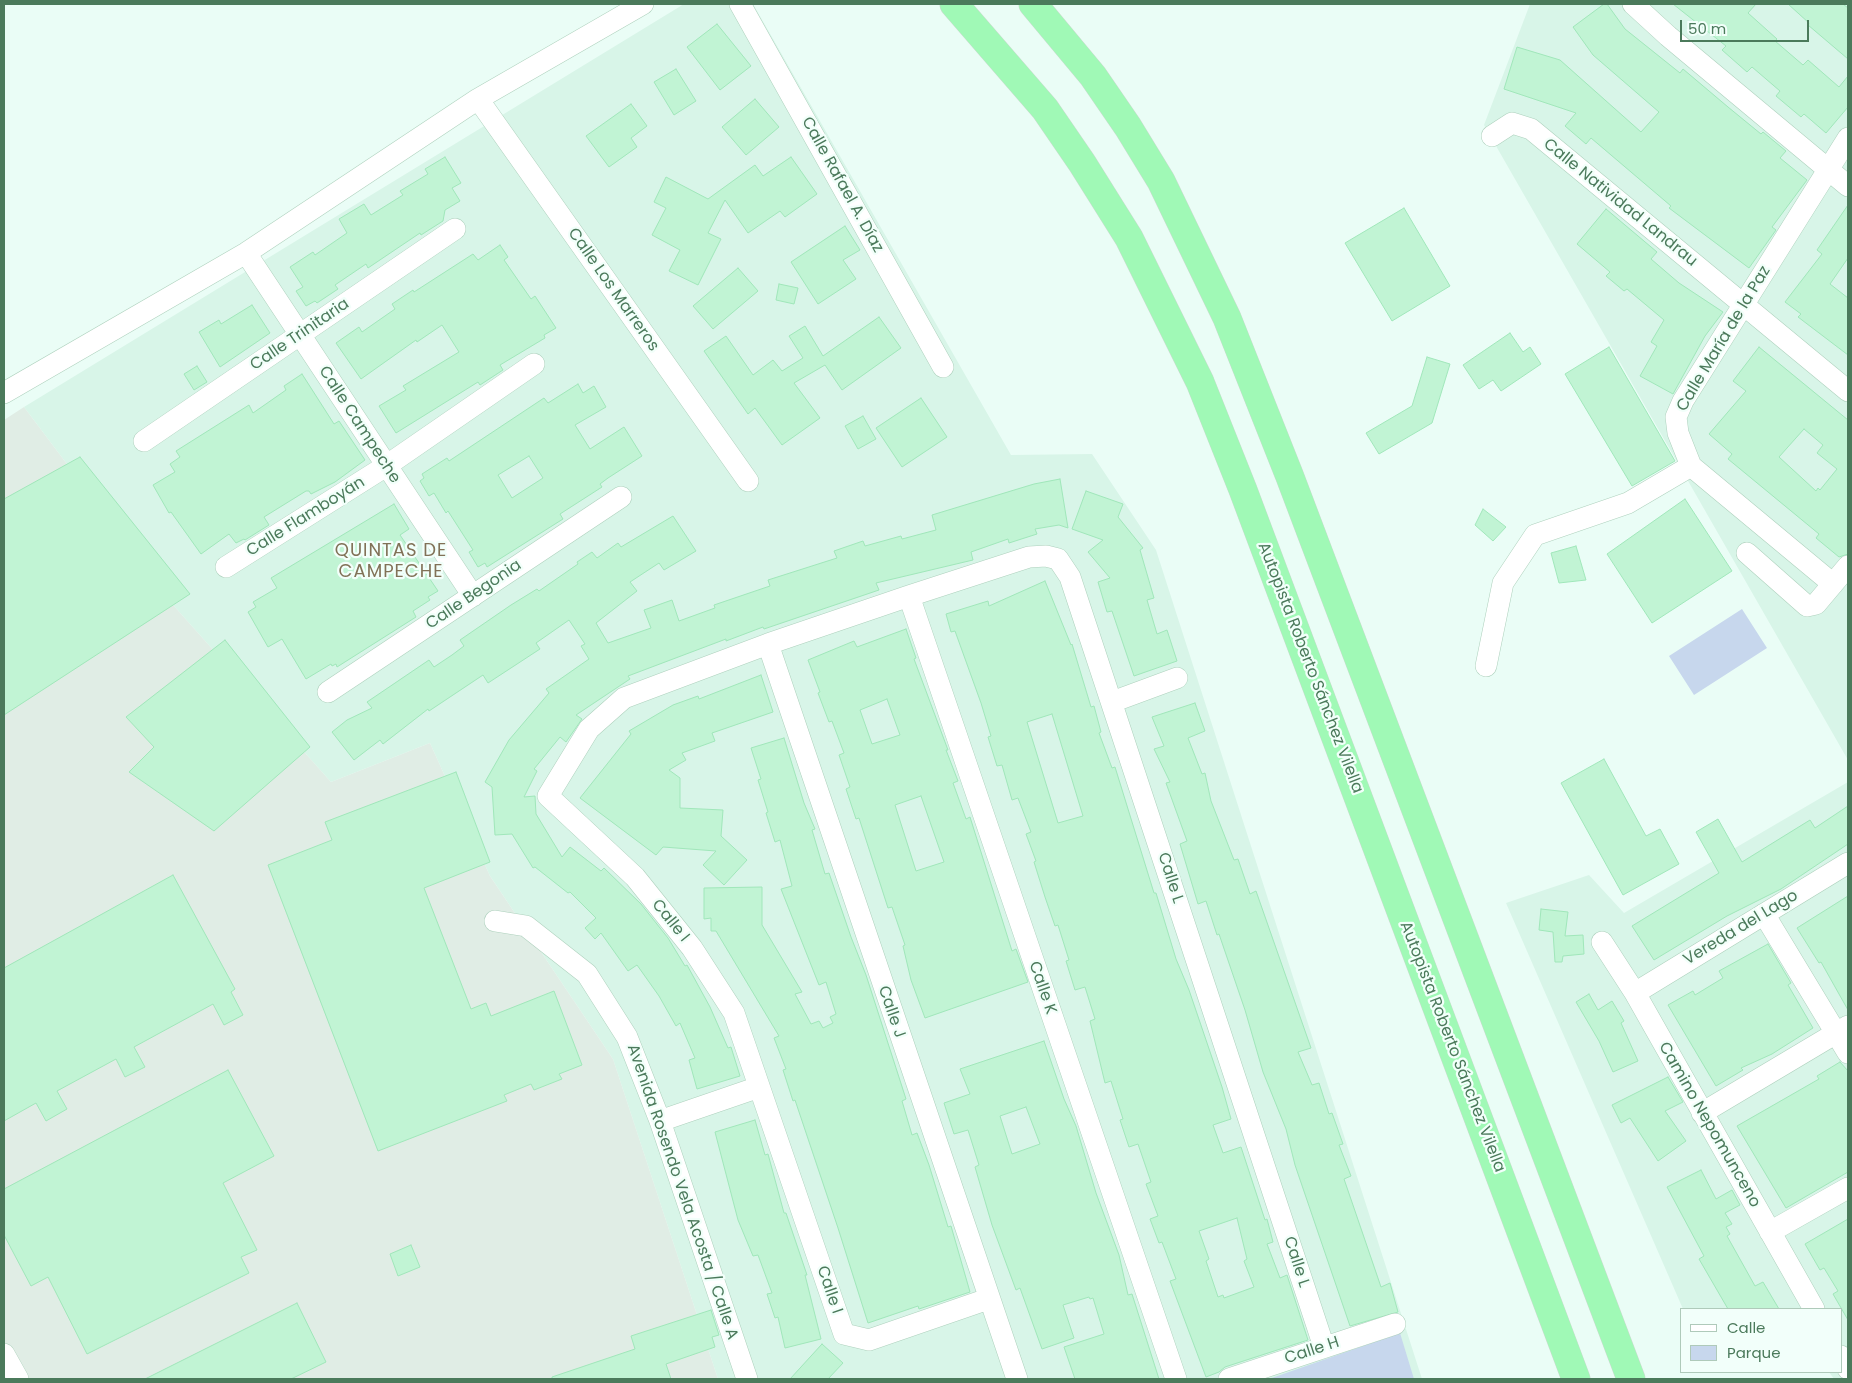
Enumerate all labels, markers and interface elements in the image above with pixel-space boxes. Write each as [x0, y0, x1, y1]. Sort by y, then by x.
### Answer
scale bar [1682, 10, 1811, 42]
text: 50 m [1688, 18, 1726, 39]
street label: Calle Rafael A. Díaz [797, 114, 887, 256]
street label: Calle Natividad Landrau [1539, 135, 1701, 271]
street label: Calle Los Marreros [563, 225, 663, 355]
street label: Calle María de la Paz [1673, 263, 1775, 415]
street label: Calle Trinitaria [247, 295, 353, 375]
street label: Calle Campeche [314, 363, 404, 487]
street label: Calle Flamboyán [243, 473, 369, 561]
district label: QUINTAS DE CAMPECHE [333, 540, 449, 582]
street label: Autopista Roberto Sánchez Vilella [1253, 540, 1367, 796]
street label: Calle Begonia [423, 556, 525, 634]
street label: Calle L [1153, 850, 1187, 906]
street label: Vereda del Lago [1680, 886, 1802, 970]
street label: Calle I [647, 896, 693, 946]
street label: Autopista Roberto Sánchez Vilella [1395, 919, 1509, 1175]
street label: Calle K [1024, 959, 1060, 1017]
street label: Calle J [873, 983, 909, 1041]
street label: Camino Nepomunceno [1654, 1039, 1764, 1211]
street label: Avenida Rosendo Vela Acosta / Calle A [622, 1042, 742, 1342]
street label: Calle L [1279, 1234, 1313, 1290]
street label: Calle I [812, 1264, 846, 1316]
legend [1680, 1308, 1842, 1373]
text: Calle [1727, 1317, 1765, 1338]
street label: Calle H [1282, 1333, 1342, 1369]
text: Parque [1727, 1342, 1780, 1363]

